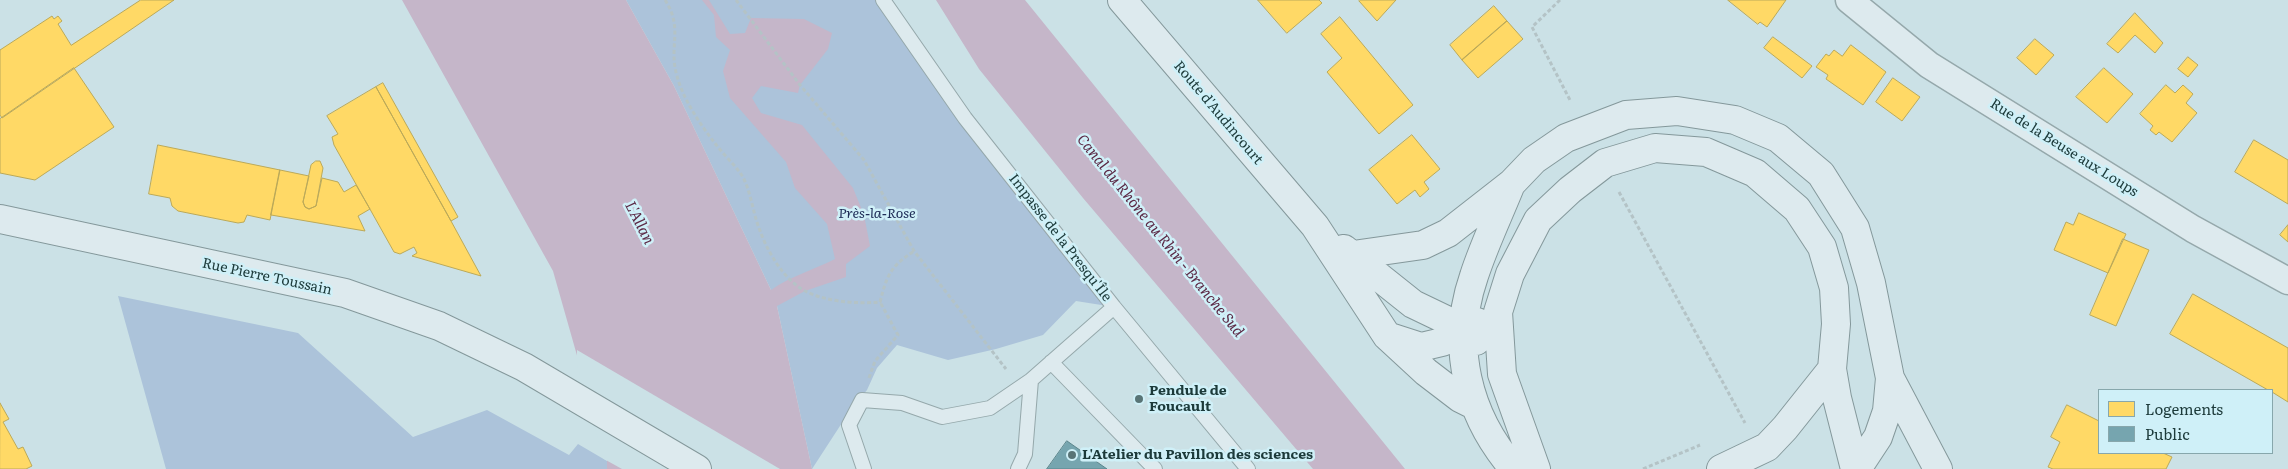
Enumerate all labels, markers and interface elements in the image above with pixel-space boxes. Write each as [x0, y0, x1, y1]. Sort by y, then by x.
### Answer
street label: Route d'Audincourt [1170, 58, 1266, 168]
street label: Rue de la Beuse aux Loups [1987, 96, 2141, 200]
water label: Canal du Rhône au Rhin - Branche Sud [1073, 131, 1247, 341]
street label: Impasse de la Presqu'Île [1005, 171, 1115, 305]
water label: L'Allan [621, 199, 657, 247]
park label: Près-la-Rose [838, 206, 916, 222]
street label: Rue Pierre Toussain [201, 255, 333, 299]
place label: Pendule de Foucault [1149, 383, 1227, 416]
legend [2098, 389, 2273, 454]
marker: Pendule de Foucault [1133, 393, 1145, 405]
text: Logements [2145, 397, 2223, 420]
text: Public [2145, 422, 2190, 445]
place label: L'Atelier du Pavillon des sciences [1082, 447, 1313, 463]
marker: L'Atelier du Pavillon des sciences [1066, 449, 1078, 461]

